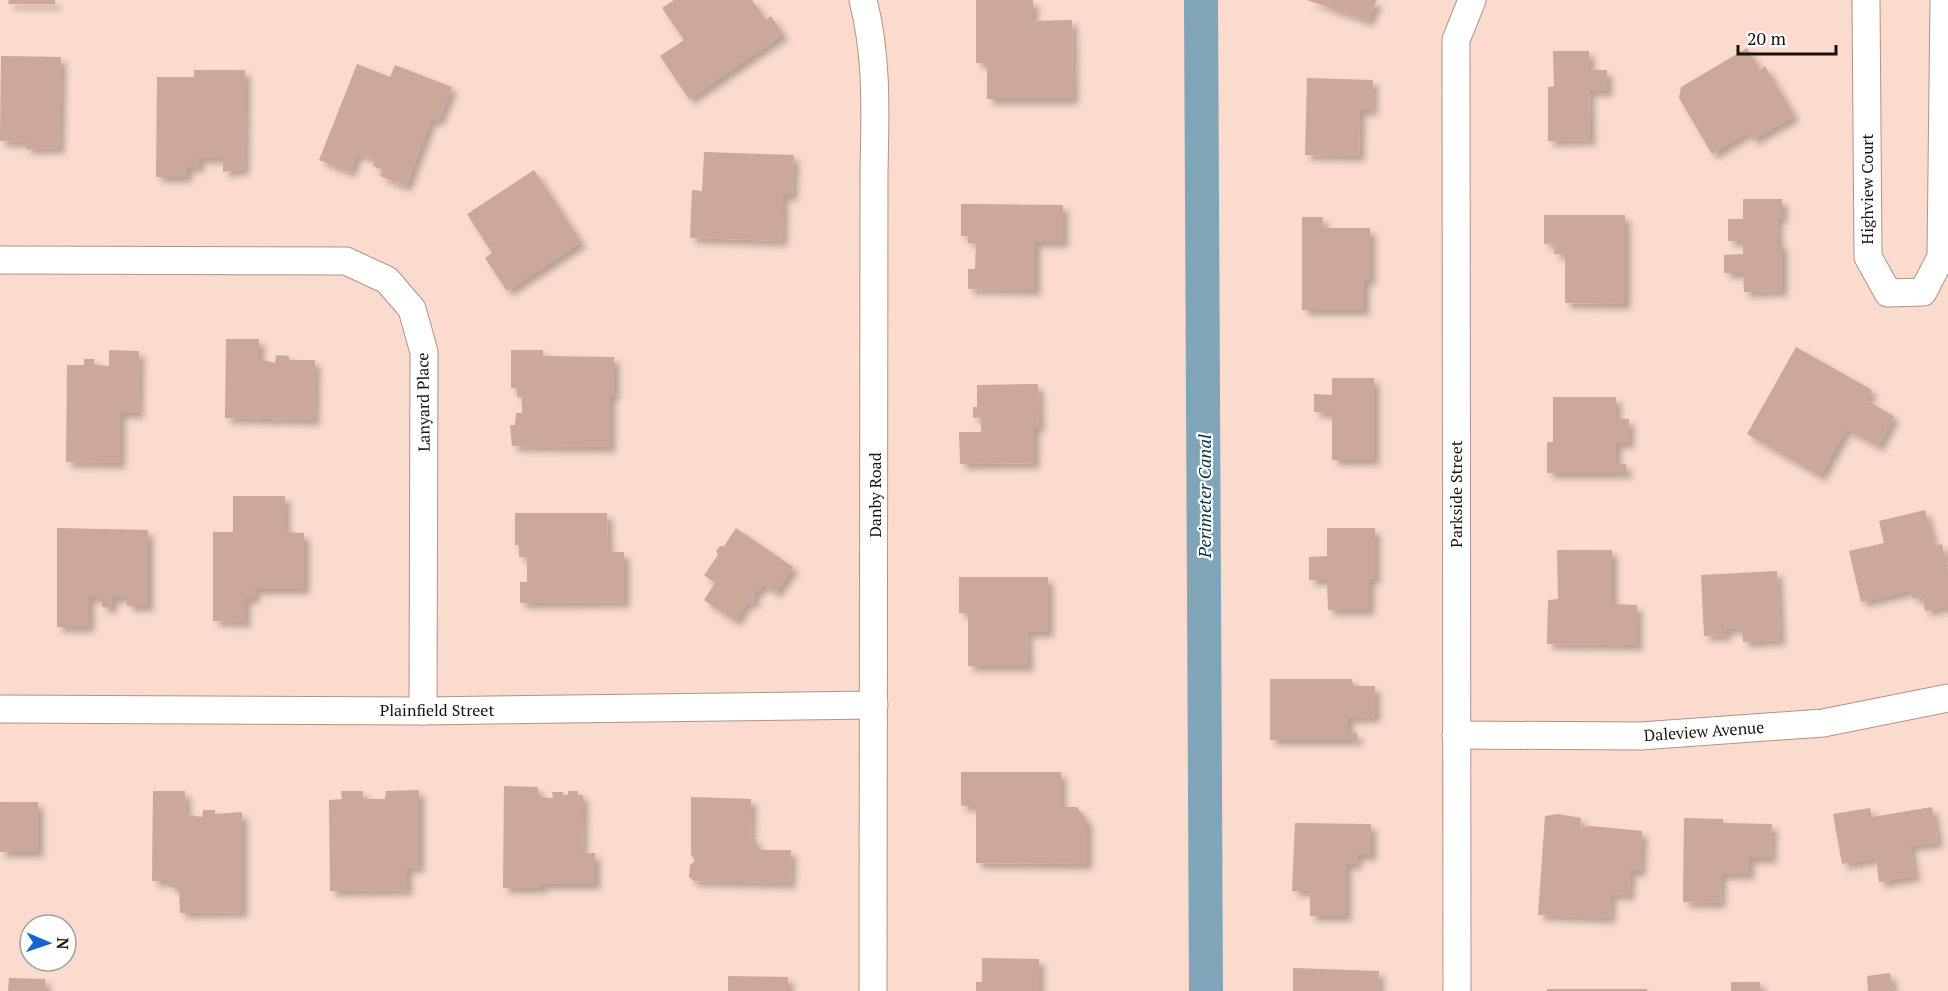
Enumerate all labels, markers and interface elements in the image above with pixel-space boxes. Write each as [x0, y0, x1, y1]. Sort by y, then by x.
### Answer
scale bar [1738, 18, 1836, 56]
text: 20 m [1747, 26, 1787, 50]
street label: Highview Court [1856, 134, 1878, 244]
street label: Lanyard Place [411, 352, 435, 452]
water label: Perimeter Canal [1192, 434, 1216, 559]
street label: Parkside Street [1445, 440, 1467, 548]
street label: Danby Road [864, 452, 886, 538]
street label: Plainfield Street [380, 699, 494, 721]
street label: Daleview Avenue [1643, 716, 1765, 746]
north arrow [18, 913, 78, 973]
text: N [52, 937, 74, 950]

